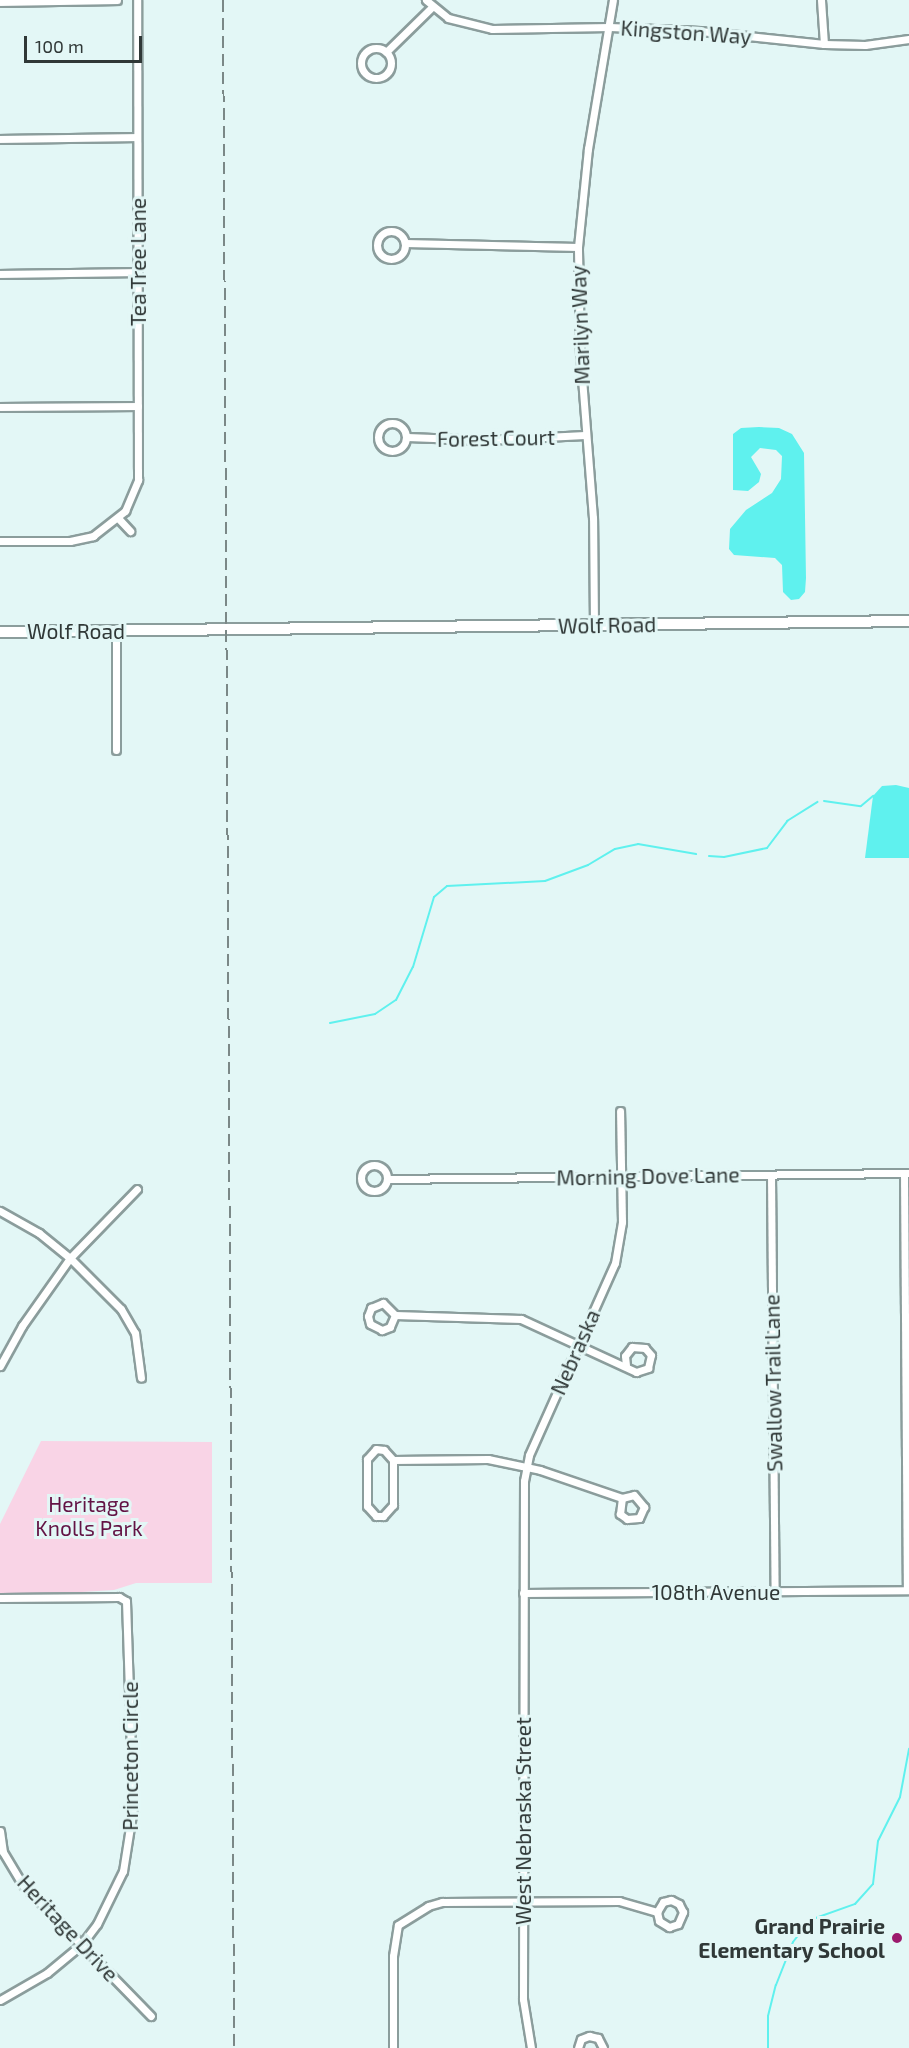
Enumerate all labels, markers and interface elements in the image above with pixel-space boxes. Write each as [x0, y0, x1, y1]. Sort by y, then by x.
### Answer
street label: Kingston Way [620, 15, 752, 49]
scale bar [27, 24, 146, 62]
text: 100 m [35, 35, 84, 57]
street label: Tea Tree Lane [125, 198, 151, 326]
street label: Marilyn Way [565, 265, 595, 385]
street label: Forest Court [437, 424, 555, 452]
street label: Wolf Road [557, 612, 657, 638]
street label: Wolf Road [27, 618, 125, 644]
street label: Morning Dove Lane [556, 1162, 740, 1190]
street label: Swallow Trail Lane [759, 1293, 787, 1473]
street label: Nebraska [545, 1305, 605, 1399]
park label: Heritage Knolls Park [35, 1491, 143, 1541]
street label: 108th Avenue [651, 1579, 781, 1605]
street label: Princeton Circle [117, 1681, 143, 1831]
street label: West Nebraska Street [510, 1717, 536, 1925]
street label: Heritage Drive [12, 1870, 124, 1986]
place label: Grand Prairie Elementary School [698, 1913, 885, 1963]
marker: Grand Prairie Elementary School [890, 1931, 904, 1945]

